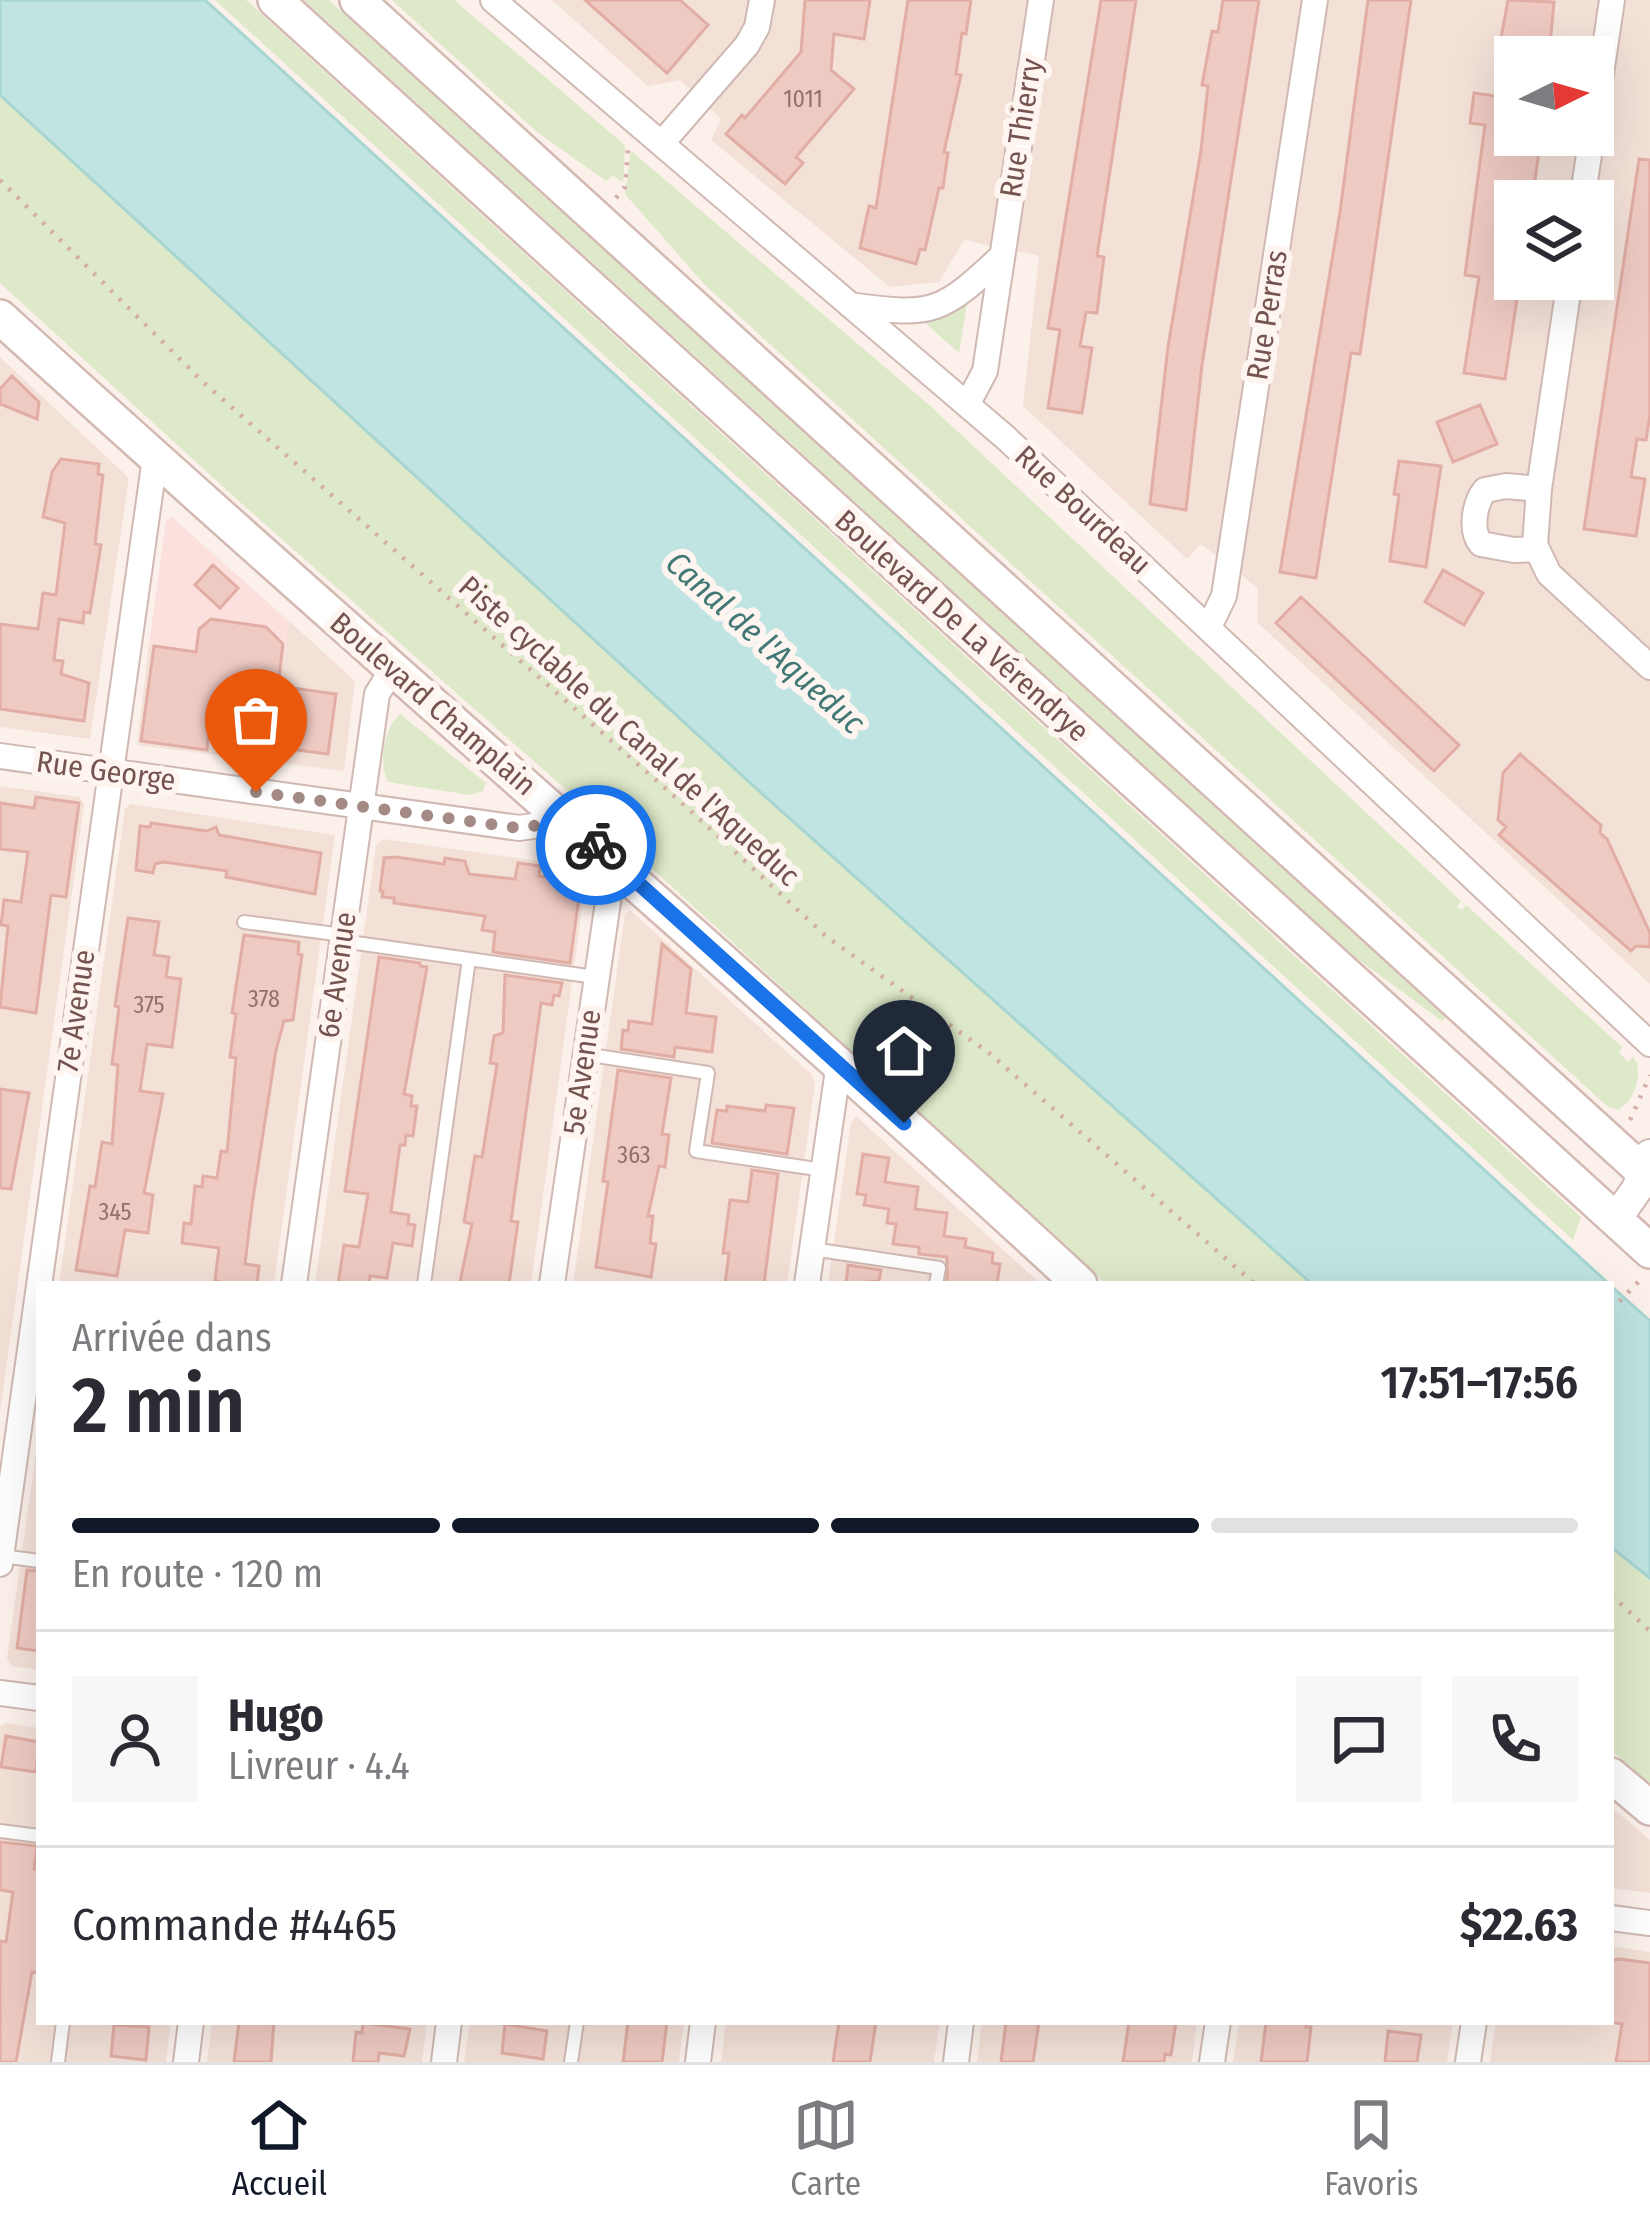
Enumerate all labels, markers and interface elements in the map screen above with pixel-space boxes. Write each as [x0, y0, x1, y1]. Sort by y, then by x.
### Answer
north arrow [1494, 36, 1614, 156]
map controls [1494, 36, 1614, 300]
street label: Rue Thierry [992, 55, 1050, 200]
house number: 1011 [783, 85, 823, 113]
button: layers [1494, 180, 1614, 300]
street label: Rue Perras [1239, 248, 1295, 382]
street label: Rue Bourdeau [1008, 438, 1158, 582]
street label: Boulevard De La Vérendrye [828, 503, 1096, 749]
water label: Canal de l'Aqueduc [658, 543, 874, 743]
street label: Piste cyclable du Canal de l'Aqueduc [451, 569, 807, 894]
street label: Boulevard Champlain [323, 605, 543, 803]
pin [205, 669, 307, 792]
icon: bag [223, 687, 289, 753]
street label: Rue George [34, 743, 178, 799]
courier [536, 785, 656, 905]
icon: bike [563, 812, 629, 878]
street label: 6e Avenue [310, 910, 364, 1040]
street label: 7e Avenue [50, 947, 102, 1075]
house number: 378 [248, 985, 280, 1013]
house number: 375 [133, 991, 165, 1019]
pin [853, 1000, 955, 1123]
street label: 5e Avenue [555, 1007, 609, 1137]
icon: home [871, 1018, 937, 1084]
house number: 363 [617, 1141, 651, 1169]
house number: 345 [98, 1198, 132, 1226]
text: Arrivée dans [72, 1315, 272, 1361]
text: 17:51–17:56 [1380, 1356, 1578, 1410]
text: 2 min [72, 1359, 245, 1453]
text: En route · 120 m [72, 1551, 323, 1597]
button: person [72, 1676, 198, 1802]
button: chat [1296, 1676, 1422, 1802]
button: phone [1452, 1676, 1578, 1802]
text: Hugo [228, 1689, 324, 1743]
text: Livreur · 4.4 [228, 1743, 410, 1789]
text: Commande #4465 [72, 1898, 397, 1952]
text: $22.63 [1460, 1898, 1578, 1952]
tab: Accueil [232, 2092, 327, 2204]
tab: Carte [790, 2092, 861, 2204]
tab: Favoris [1324, 2092, 1418, 2204]

